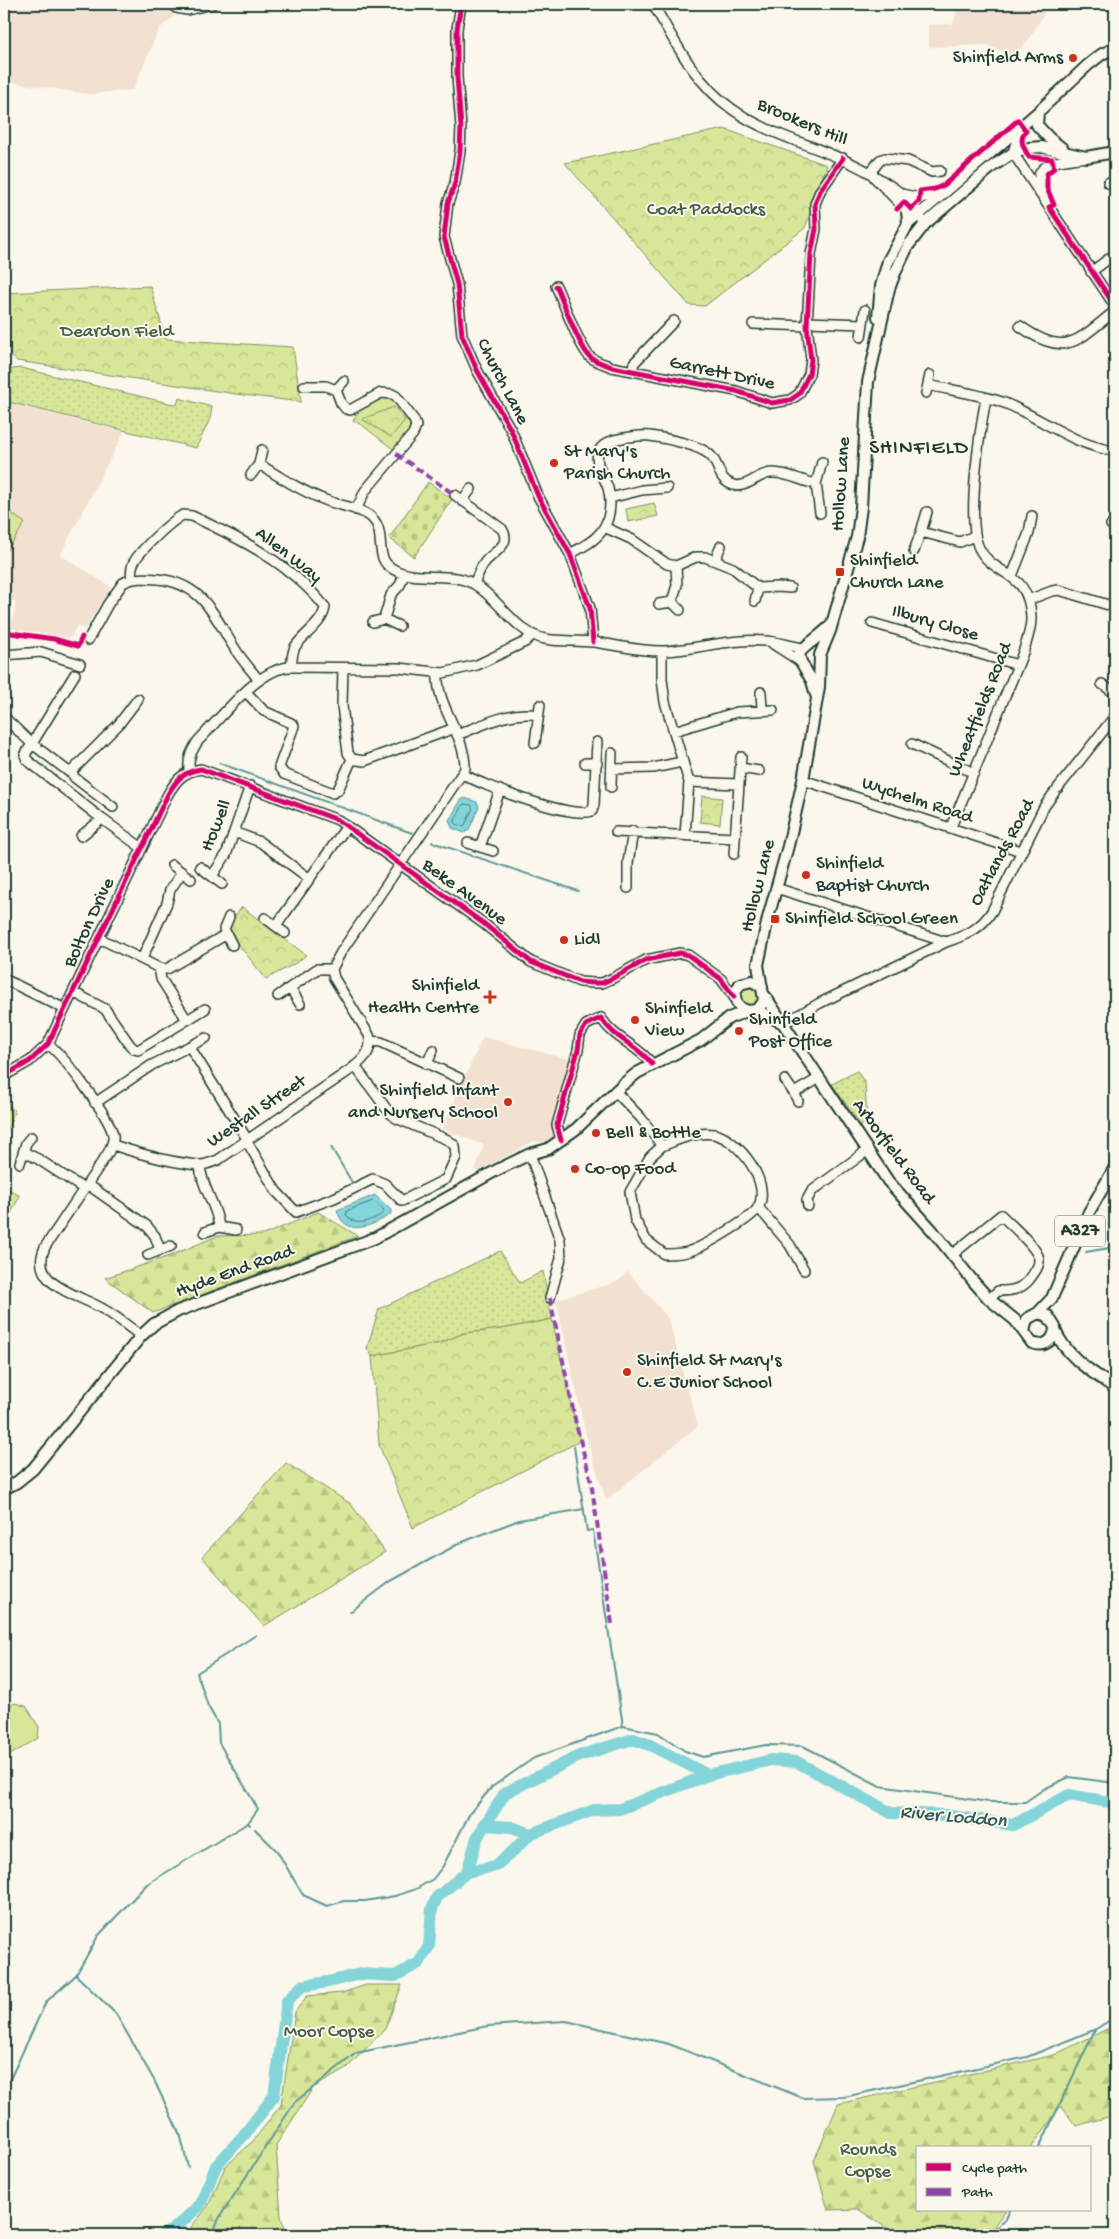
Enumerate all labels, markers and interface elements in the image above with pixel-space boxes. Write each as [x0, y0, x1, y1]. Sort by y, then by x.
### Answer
place label: Shinfield Arms [953, 47, 1064, 70]
marker: Shinfield Arms [1067, 52, 1079, 64]
street label: Brookers Hill [752, 93, 851, 152]
park label: Coat Paddocks [647, 199, 766, 222]
park label: Deardon Field [59, 321, 175, 344]
street label: Church Lane [470, 335, 534, 429]
street label: Garrett Drive [667, 352, 777, 396]
street label: Hollow Lane [827, 436, 857, 532]
district label: SHINFIELD [869, 437, 969, 462]
place label: St Mary's Parish Church [563, 441, 670, 486]
marker: St Mary's Parish Church [548, 457, 560, 469]
street label: Allen Way [250, 523, 327, 590]
place label: Shinfield Church Lane [850, 550, 944, 595]
marker: Shinfield Church Lane [834, 566, 846, 578]
street label: Ilbury Close [889, 601, 981, 647]
street label: Wheatfields Road [944, 638, 1019, 780]
street label: Wychelm Road [858, 772, 977, 830]
street label: Oatlands Road [965, 794, 1042, 910]
street label: Howell [196, 797, 238, 855]
street label: Hollow Lane [736, 837, 782, 935]
place label: Shinfield Baptist Church [815, 853, 930, 898]
street label: Beke Avenue [416, 854, 511, 932]
marker: Shinfield Baptist Church [800, 869, 812, 881]
street label: Bolton Drive [59, 874, 121, 972]
place label: Shinfield School Green [785, 908, 958, 931]
marker: Shinfield School Green [769, 913, 781, 925]
place label: Lidl [574, 929, 600, 952]
marker: Lidl [558, 934, 570, 946]
place label: Shinfield Health Centre [368, 975, 481, 1020]
marker: Shinfield Health Centre [483, 990, 497, 1004]
place label: Shinfield View [644, 998, 714, 1043]
place label: Shinfield Post Office [748, 1009, 832, 1054]
marker: Shinfield View [629, 1014, 641, 1026]
marker: Shinfield Post Office [733, 1025, 745, 1037]
street label: Westall Street [203, 1069, 313, 1154]
place label: Shinfield Infant and Nursery School [348, 1080, 500, 1125]
street label: Arborfield Road [846, 1095, 941, 1211]
marker: Shinfield Infant and Nursery School [502, 1096, 514, 1108]
place label: Bell & Bottle [605, 1122, 701, 1145]
marker: Bell & Bottle [590, 1127, 602, 1139]
place label: Co-op Food [585, 1158, 677, 1181]
marker: Co-op Food [569, 1163, 581, 1175]
road number: A327 [1055, 1216, 1105, 1246]
street label: Hyde End Road [173, 1239, 299, 1304]
place label: Shinfield St Mary's C.E Junior School [637, 1350, 782, 1395]
marker: Shinfield St Mary's C.E Junior School [621, 1366, 633, 1378]
water label: River Loddon [899, 1802, 1008, 1834]
park label: Moor Copse [284, 2021, 374, 2044]
park label: Rounds Copse [840, 2139, 897, 2184]
legend [916, 2146, 1092, 2212]
text: Cycle path [962, 2160, 1027, 2178]
text: Path [961, 2184, 993, 2202]

